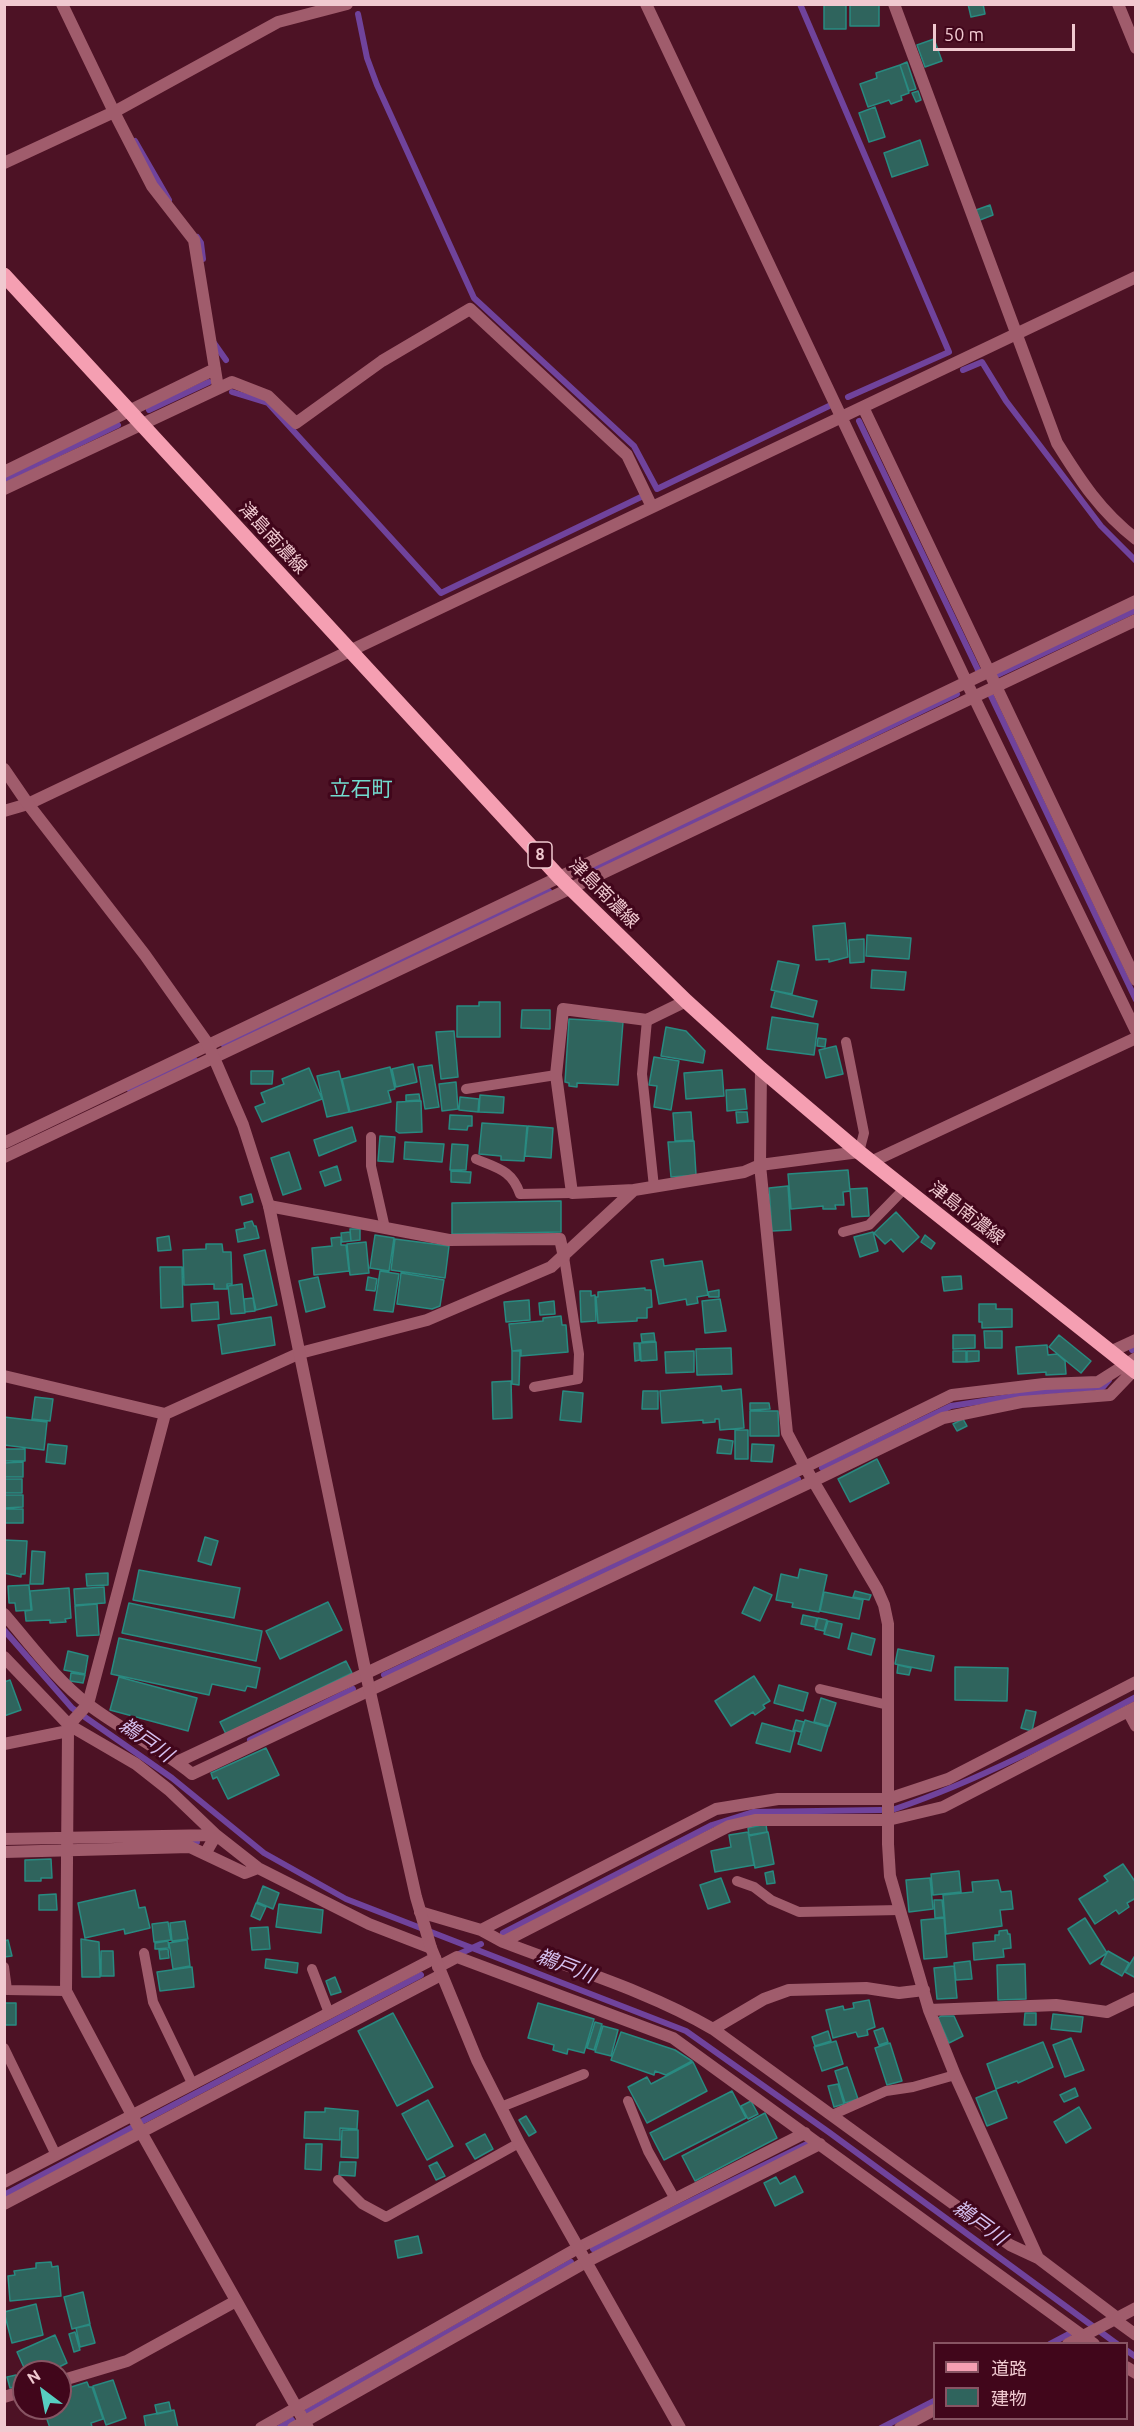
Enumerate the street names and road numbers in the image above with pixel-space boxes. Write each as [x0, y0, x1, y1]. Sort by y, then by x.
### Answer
street label: 津島南濃線 [234, 498, 312, 578]
road number: 8 [528, 842, 552, 868]
street label: 津島南濃線 [565, 854, 643, 932]
street label: 津島南濃線 [925, 1177, 1009, 1249]

